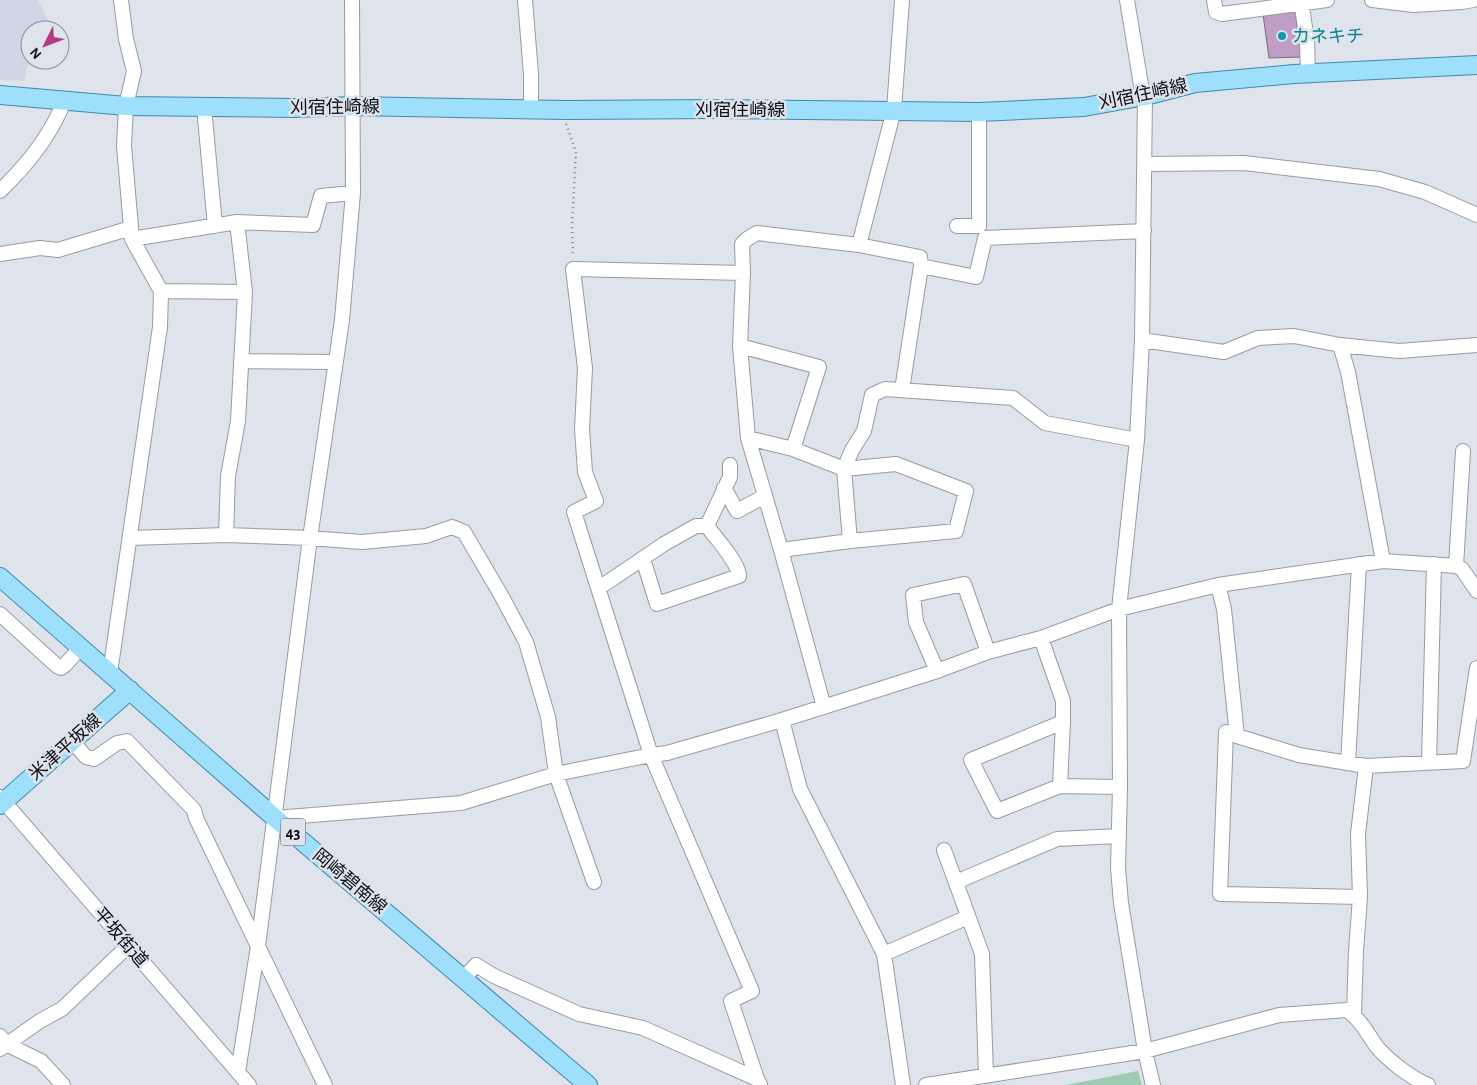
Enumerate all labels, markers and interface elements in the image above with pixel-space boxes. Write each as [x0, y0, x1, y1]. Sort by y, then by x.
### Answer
north arrow [20, 20, 70, 70]
place label: カネキチ [1292, 27, 1364, 46]
marker: カネキチ [1276, 30, 1288, 42]
text: N [28, 45, 45, 61]
street label: 刈宿住崎線 [1097, 75, 1189, 113]
street label: 刈宿住崎線 [290, 96, 380, 118]
street label: 刈宿住崎線 [695, 100, 785, 120]
street label: 米津平坂線 [25, 709, 105, 785]
road number: 43 [280, 819, 306, 846]
street label: 岡崎碧南線 [309, 844, 391, 918]
street label: 平坂街道 [90, 903, 152, 971]

